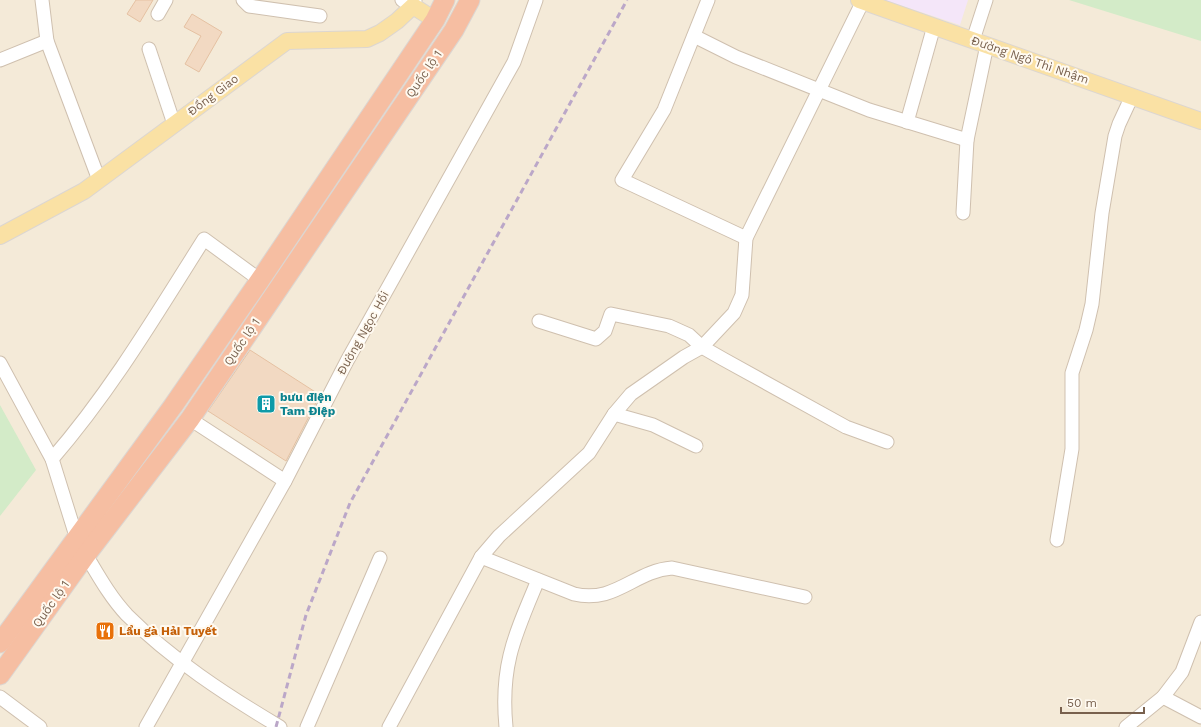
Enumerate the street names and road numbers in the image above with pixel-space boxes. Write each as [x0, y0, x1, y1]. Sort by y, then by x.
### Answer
street label: Đường Ngô Thì Nhậm [969, 33, 1091, 87]
street label: Quốc lộ 1 [403, 48, 445, 100]
street label: Đồng Giao [185, 71, 241, 119]
street label: Đường Ngọc Hồi [334, 289, 392, 377]
street label: Quốc lộ 1 [221, 316, 263, 368]
street label: Quốc lộ 1 [30, 578, 72, 630]

